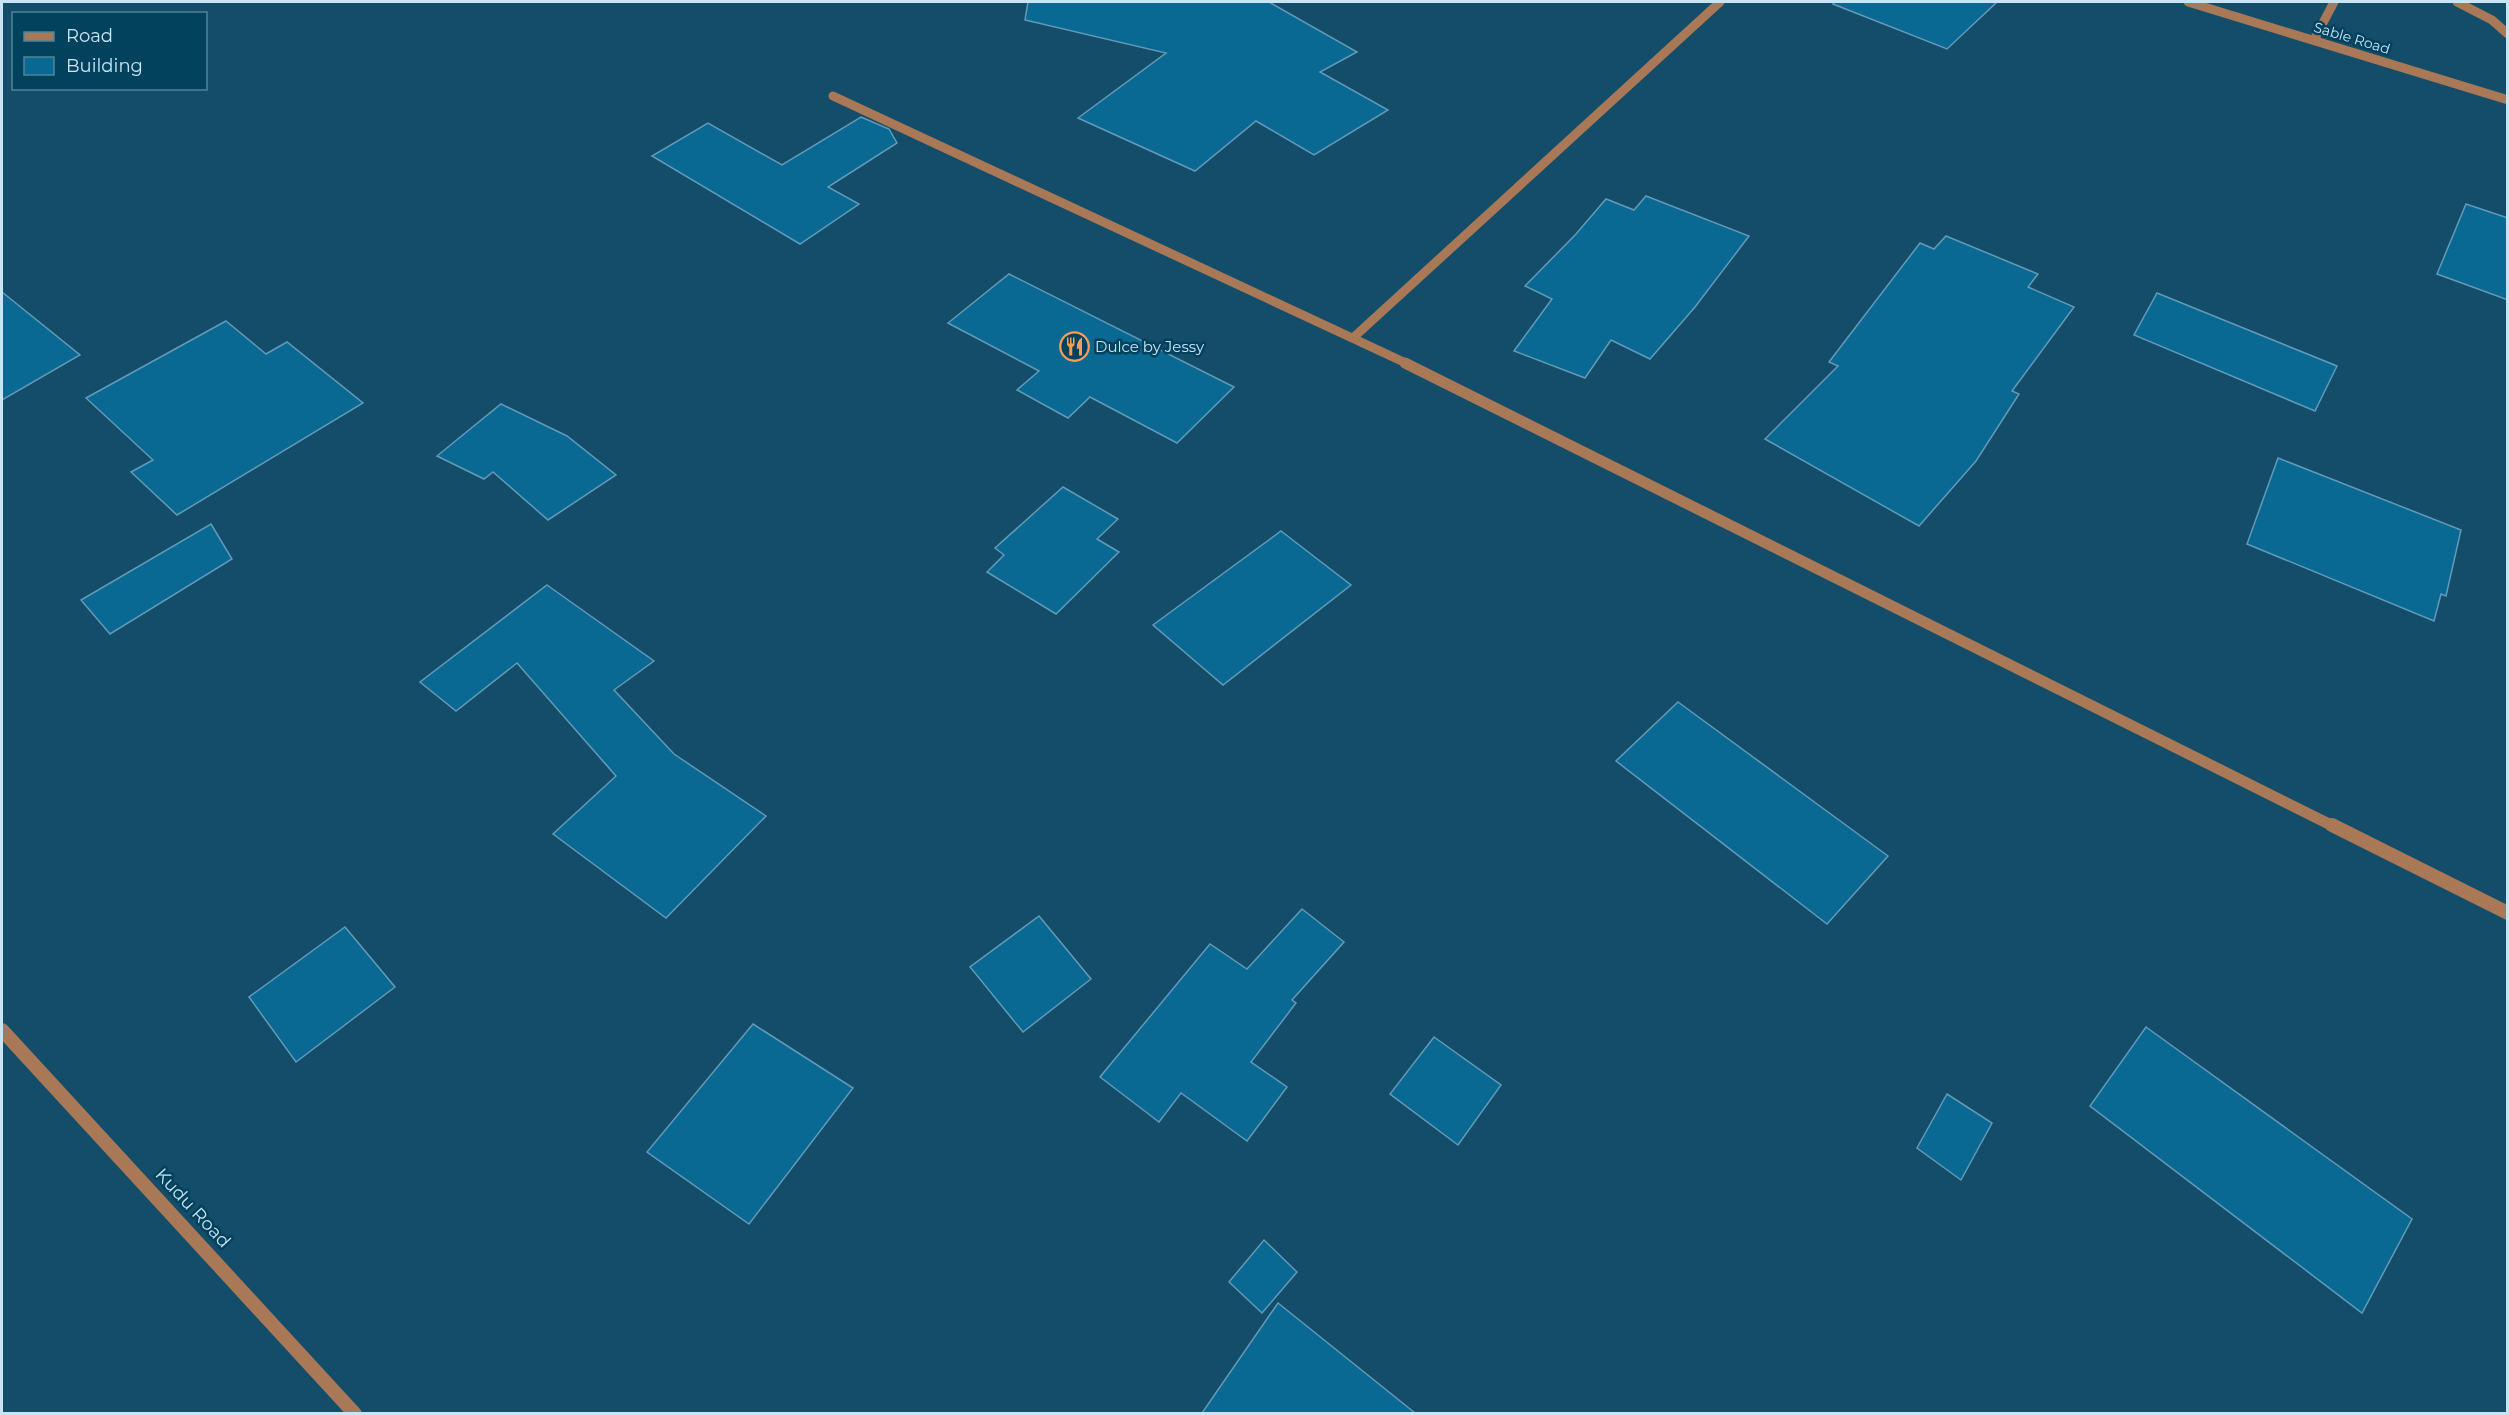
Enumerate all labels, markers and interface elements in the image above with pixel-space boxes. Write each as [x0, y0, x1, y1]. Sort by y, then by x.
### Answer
legend [12, 12, 207, 90]
street label: Sable Road [2312, 18, 2392, 58]
text: Road [66, 25, 113, 47]
text: Building [66, 55, 143, 77]
restaurant icon: Dulce by Jessy [1058, 331, 1090, 363]
place label: Dulce by Jessy [1095, 337, 1205, 356]
street label: Kudu Road [151, 1164, 235, 1252]

